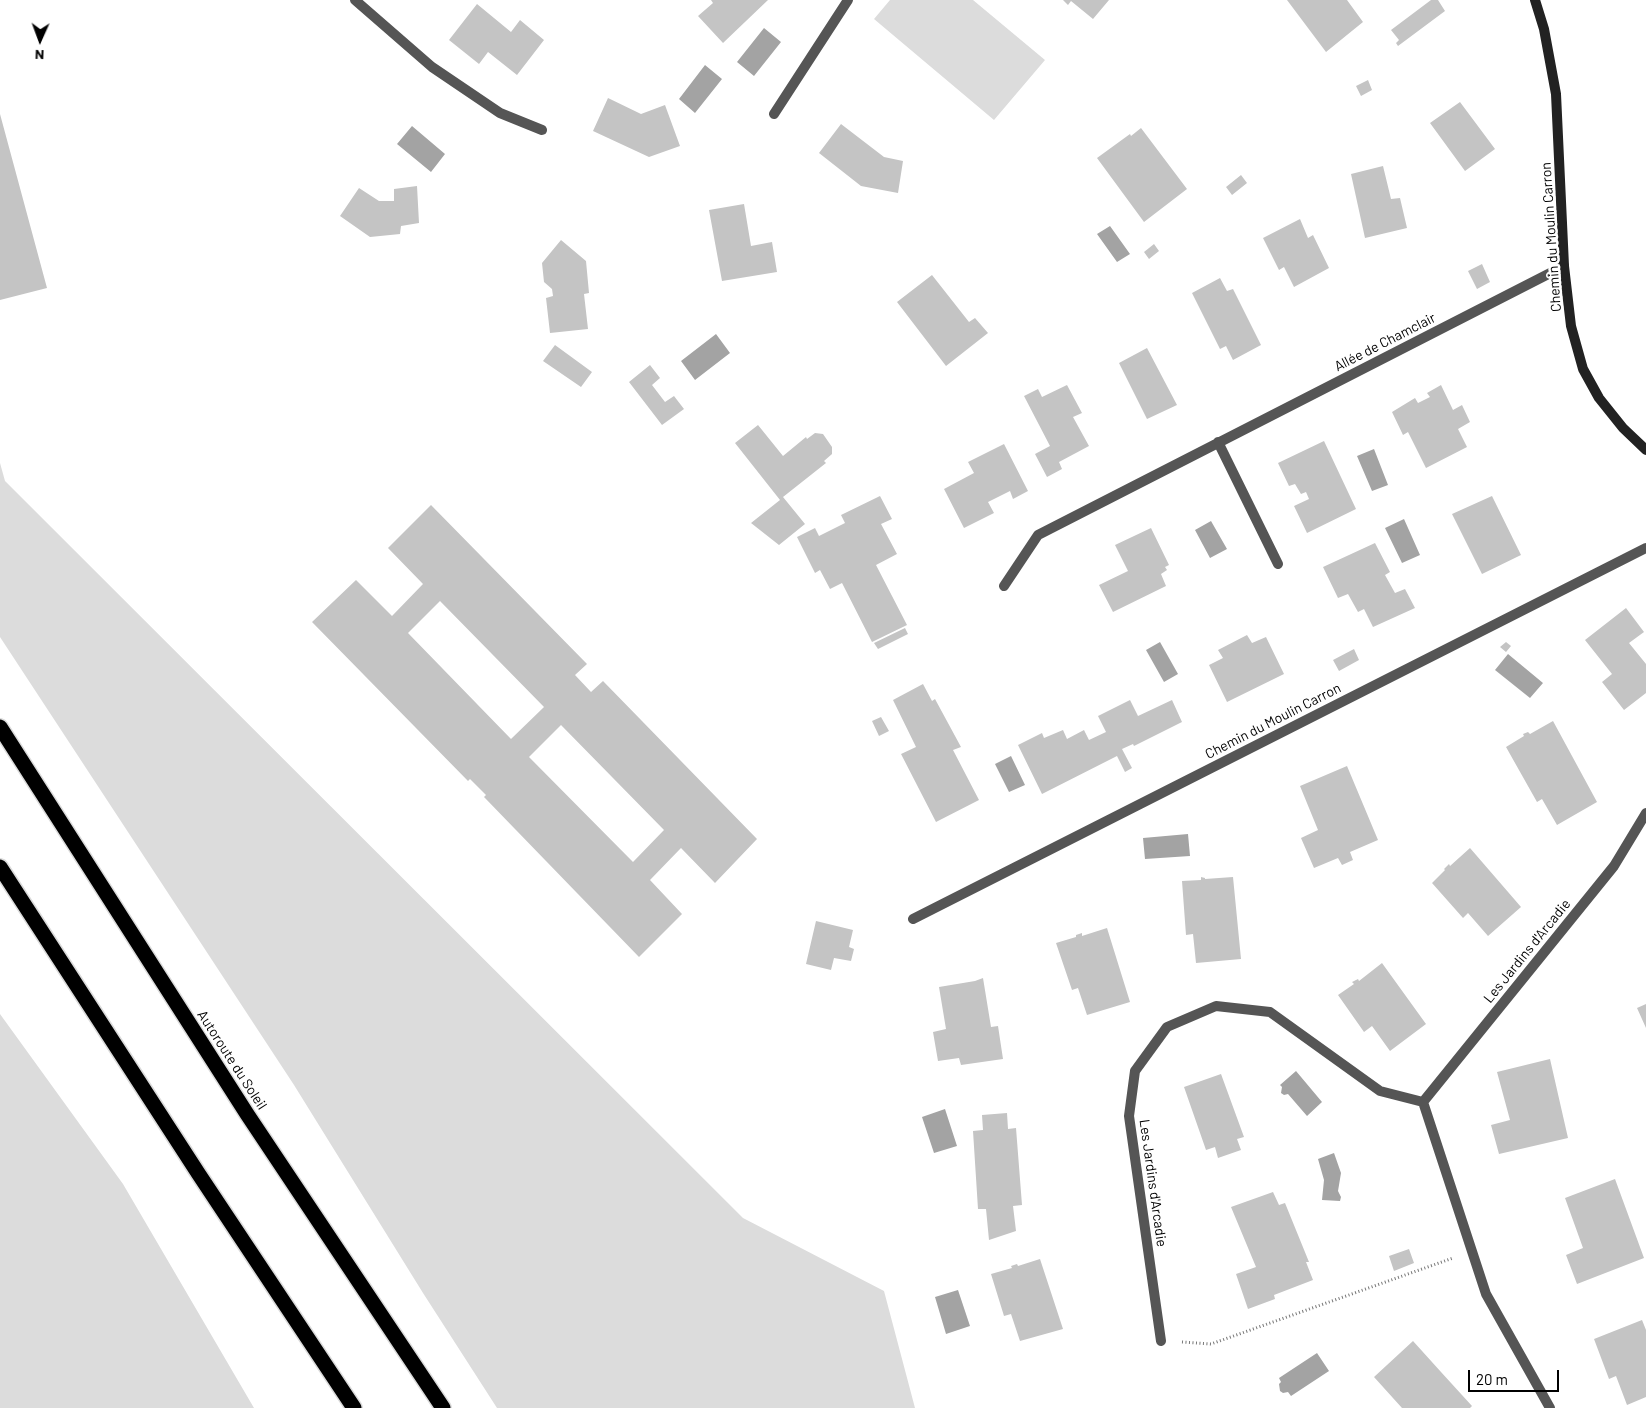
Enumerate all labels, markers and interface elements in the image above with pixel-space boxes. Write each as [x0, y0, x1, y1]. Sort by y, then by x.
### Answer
north arrow [15, 15, 65, 65]
text: N [35, 47, 44, 64]
street label: Chemin du Moulin Carron [1537, 162, 1565, 312]
street label: Allée de Chamclair [1331, 309, 1439, 375]
street label: Chemin du Moulin Carron [1202, 679, 1344, 763]
street label: Les Jardins d'Arcadie [1480, 896, 1574, 1006]
street label: Autoroute du Soleil [194, 1007, 270, 1113]
street label: Les Jardins d'Arcadie [1136, 1118, 1170, 1248]
scale bar [1471, 1360, 1562, 1392]
text: 20 m [1476, 1370, 1508, 1388]

